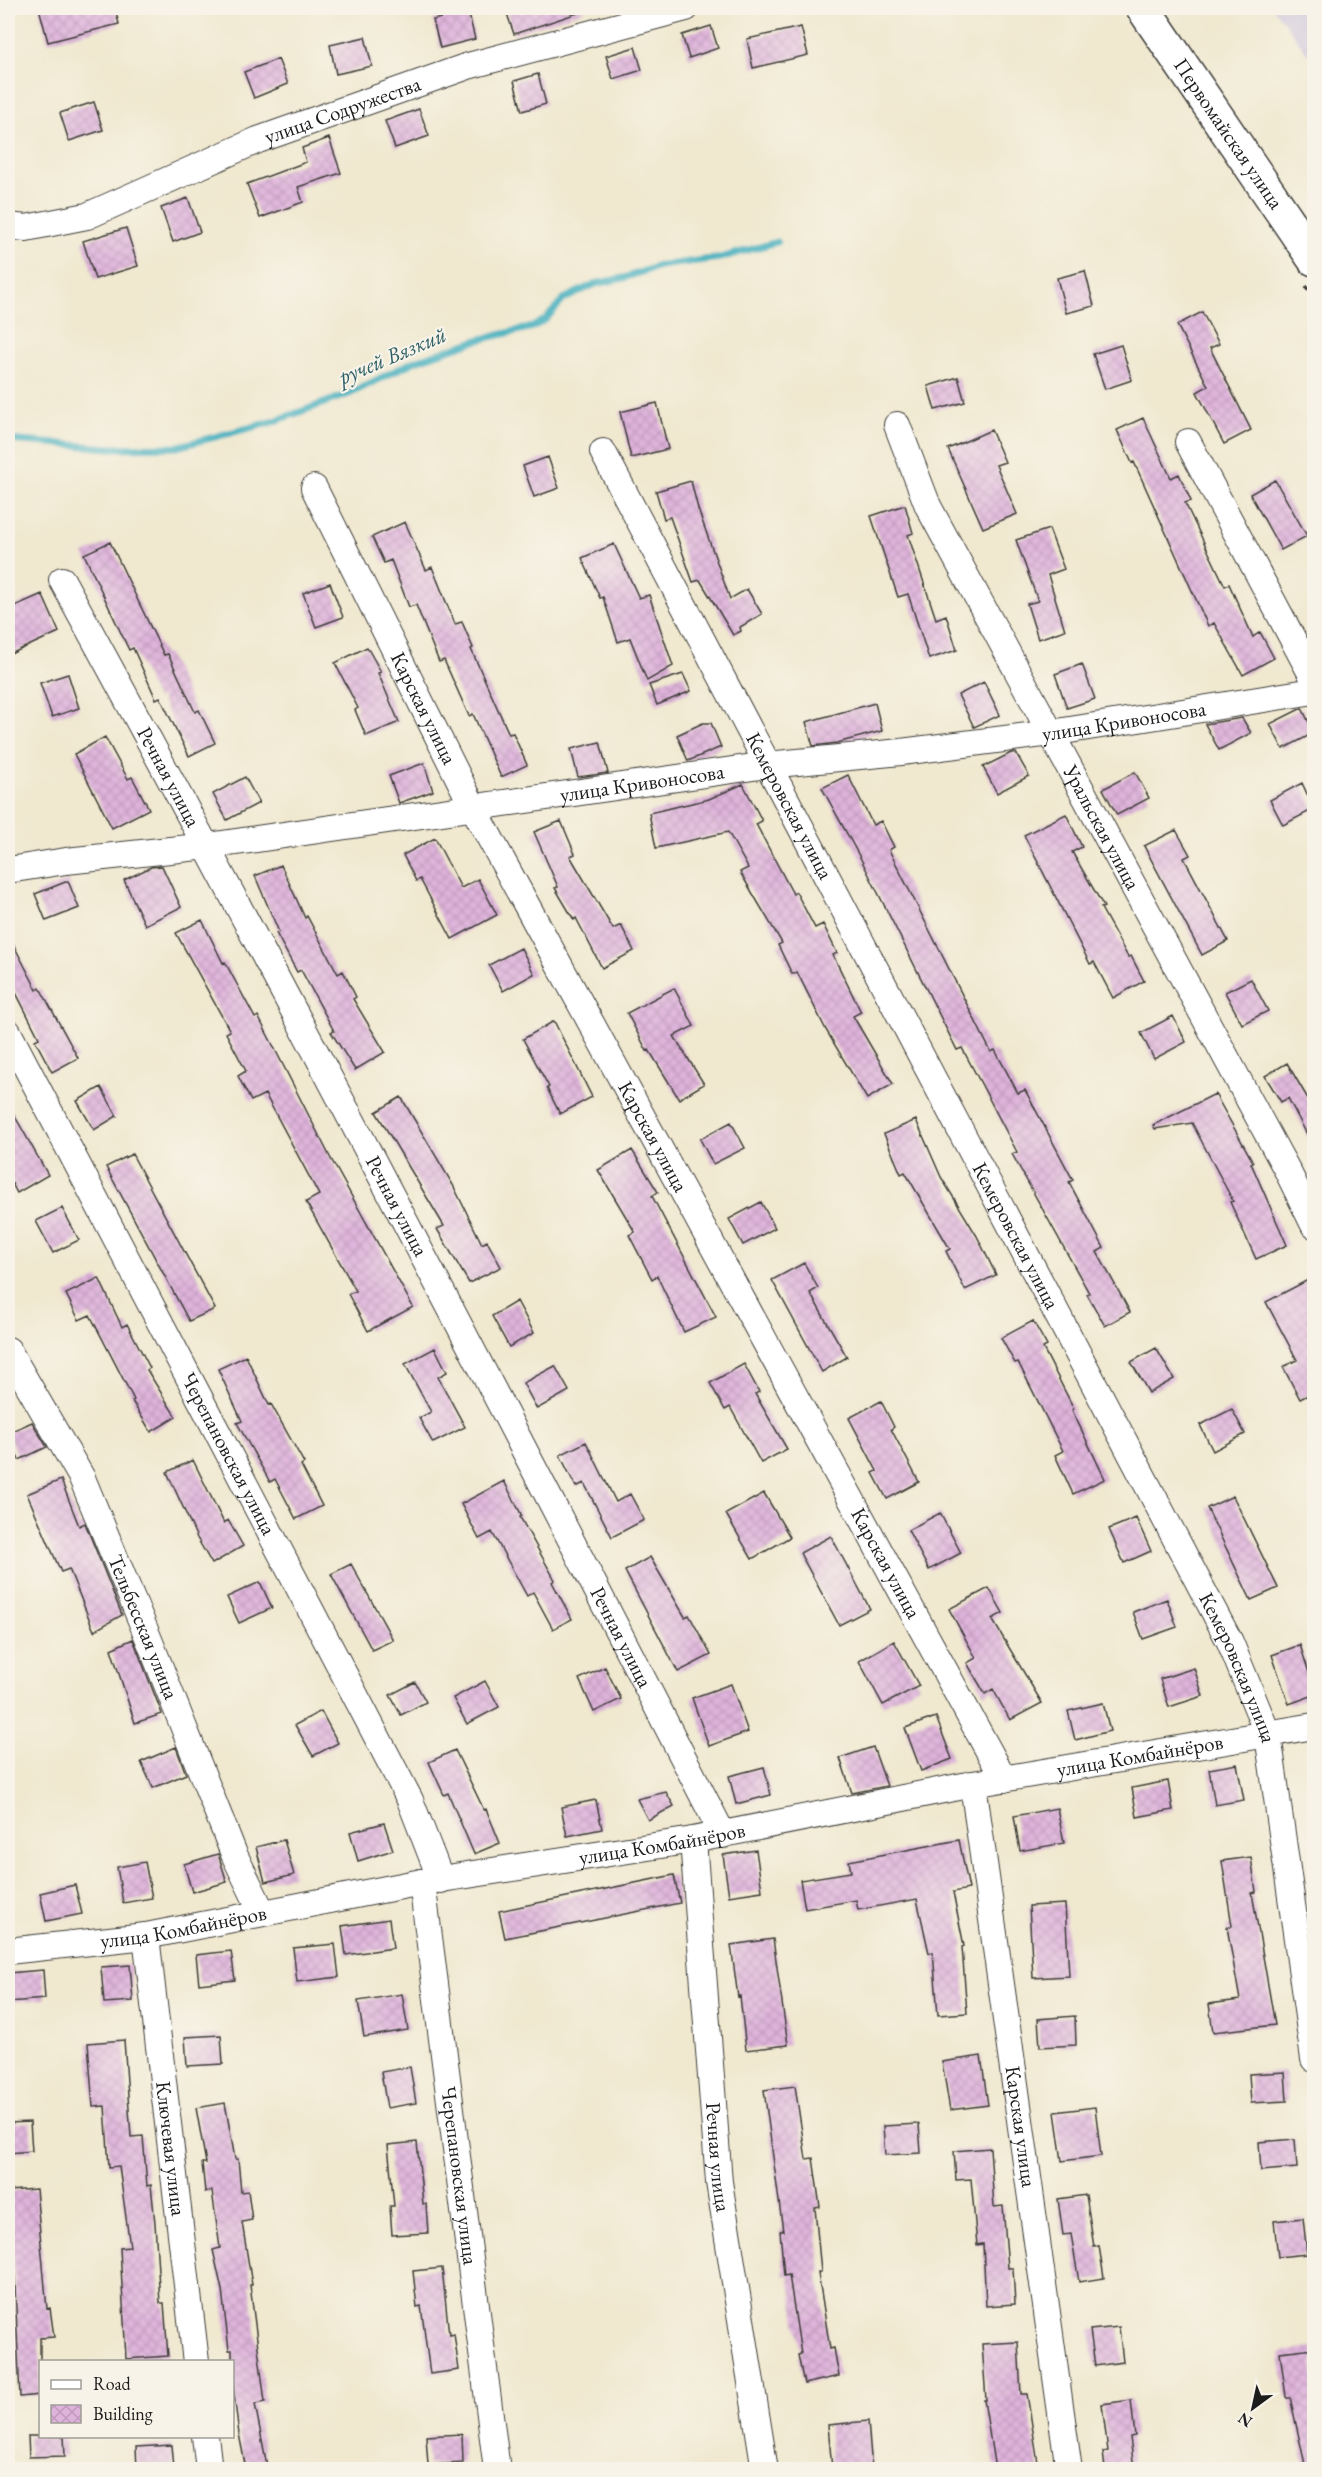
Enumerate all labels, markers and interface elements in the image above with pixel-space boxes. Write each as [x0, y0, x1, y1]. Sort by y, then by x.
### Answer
street label: Первомайская улица [1168, 52, 1290, 215]
street label: улица Содружества [261, 70, 425, 150]
water label: ручей Вязкий [331, 320, 451, 392]
street label: Карская улица [385, 647, 464, 769]
street label: улица Кривоносова [1040, 694, 1208, 747]
street label: Речная улица [131, 722, 208, 832]
street label: Кемеровская улица [740, 728, 840, 884]
street label: улица Кривоносова [558, 757, 726, 808]
street label: Уральская улица [1057, 759, 1147, 895]
street label: Карская улица [612, 1076, 695, 1197]
street label: Речная улица [360, 1151, 435, 1261]
street label: Кемеровская улица [967, 1158, 1066, 1314]
street label: Черепановская улица [176, 1368, 283, 1540]
street label: Карская улица [845, 1503, 928, 1623]
street label: Тельбесская улица [102, 1550, 186, 1704]
street label: Речная улица [584, 1582, 659, 1693]
street label: Кемеровская улица [1193, 1588, 1283, 1745]
street label: улица Комбайнёров [1054, 1728, 1225, 1783]
street label: улица Комбайнёров [577, 1816, 748, 1871]
street label: улица Комбайнёров [99, 1899, 269, 1954]
street label: Карская улица [1000, 2064, 1043, 2190]
street label: Ключевая улица [150, 2080, 193, 2218]
street label: Черепановская улица [435, 2085, 485, 2267]
street label: Речная улица [700, 2101, 738, 2214]
legend [39, 2360, 234, 2438]
text: Road [93, 2372, 132, 2395]
north arrow [1223, 2378, 1283, 2438]
text: Building [93, 2402, 153, 2425]
text: N [1234, 2408, 1256, 2432]

